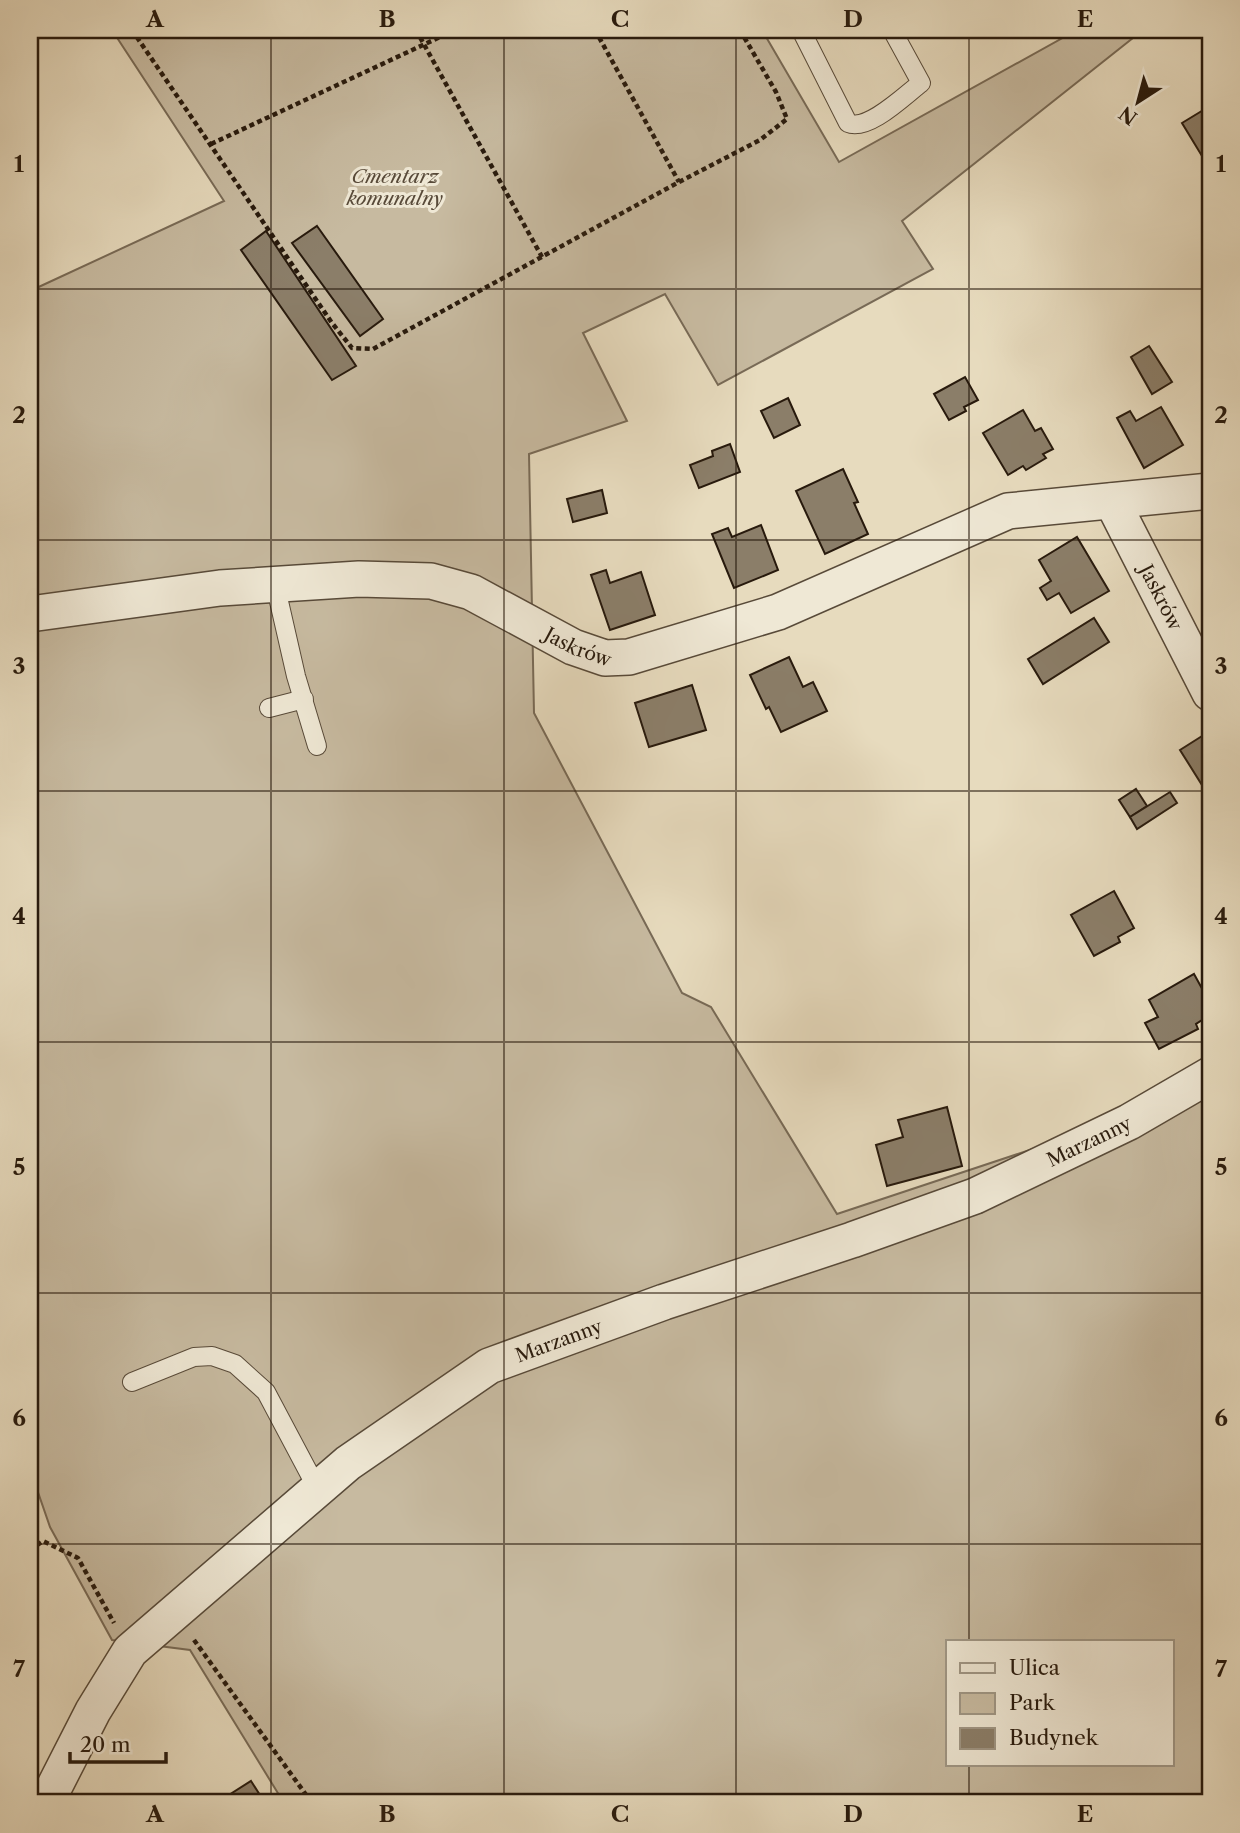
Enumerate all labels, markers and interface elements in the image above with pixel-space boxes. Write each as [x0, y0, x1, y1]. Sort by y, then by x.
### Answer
text: A [145, 5, 165, 33]
text: B [378, 5, 396, 33]
text: C [611, 5, 629, 33]
text: D [843, 5, 863, 33]
text: E [1077, 5, 1093, 33]
north arrow [1104, 66, 1174, 136]
text: N [1115, 101, 1142, 130]
text: 1 [14, 150, 25, 178]
text: 1 [1216, 150, 1227, 178]
park label: Cmentarz komunalny [346, 165, 443, 210]
text: 2 [12, 401, 26, 429]
text: 2 [1214, 401, 1228, 429]
street label: Jaskrów [1133, 558, 1187, 634]
street label: Jaskrów [538, 621, 614, 671]
text: 3 [13, 652, 26, 680]
text: 3 [1215, 652, 1228, 680]
text: 4 [12, 902, 26, 930]
text: 4 [1214, 902, 1228, 930]
street label: Marzanny [1043, 1112, 1135, 1172]
text: 5 [13, 1153, 25, 1181]
text: 5 [1215, 1153, 1227, 1181]
street label: Marzanny [512, 1314, 606, 1367]
text: 6 [12, 1404, 26, 1432]
text: 6 [1214, 1404, 1228, 1432]
legend [946, 1640, 1174, 1766]
text: 7 [13, 1655, 25, 1683]
text: Ulica [1009, 1655, 1061, 1680]
text: 7 [1215, 1655, 1227, 1683]
text: Park [1009, 1690, 1055, 1715]
scale bar [70, 1721, 166, 1765]
text: Budynek [1009, 1725, 1099, 1750]
text: 20 m [80, 1732, 131, 1757]
text: A [145, 1800, 165, 1828]
text: B [378, 1800, 396, 1828]
text: C [611, 1800, 629, 1828]
text: D [843, 1800, 863, 1828]
text: E [1077, 1800, 1093, 1828]

